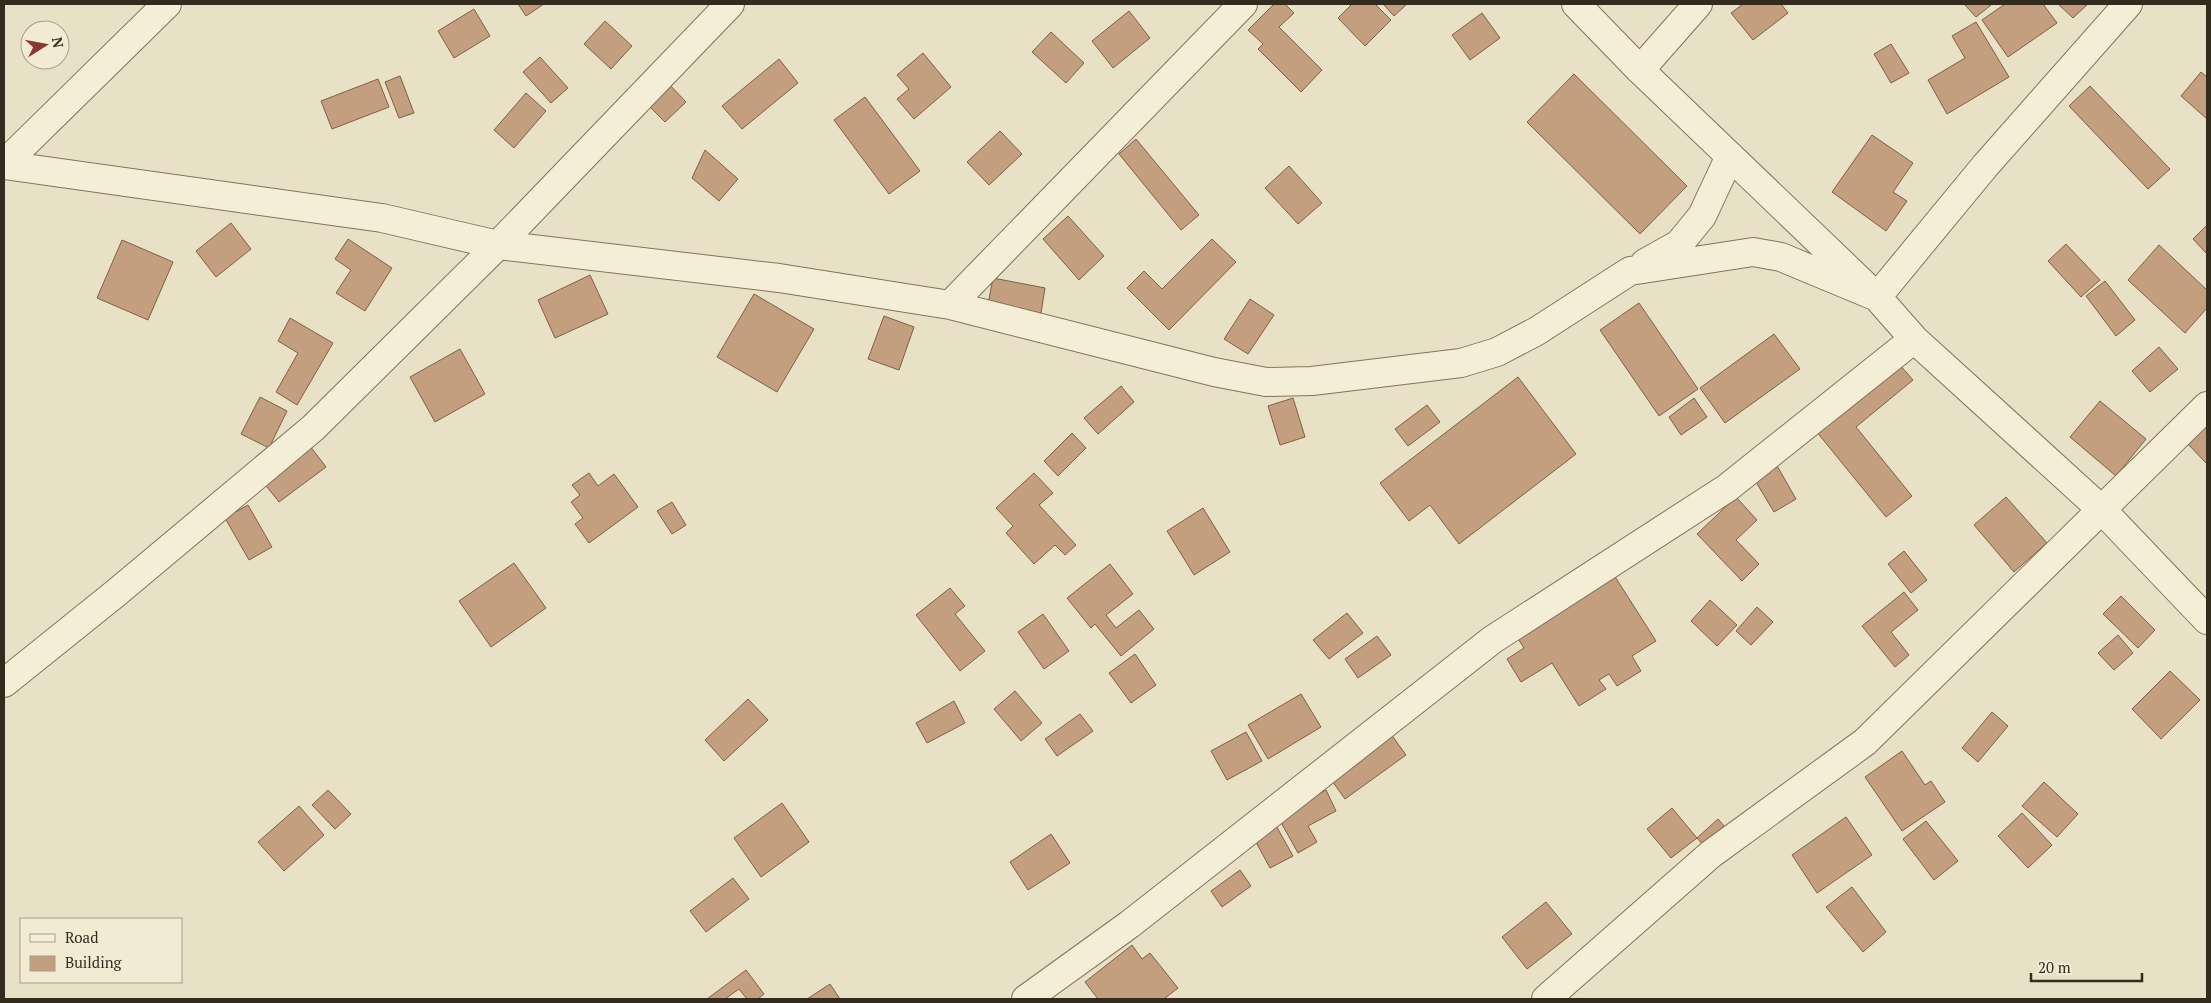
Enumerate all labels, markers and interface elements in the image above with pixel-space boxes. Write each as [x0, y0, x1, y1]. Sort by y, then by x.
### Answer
north arrow [20, 20, 70, 70]
text: N [48, 35, 69, 50]
legend [20, 918, 182, 983]
text: Road [65, 927, 98, 947]
scale bar [2031, 950, 2142, 982]
text: Building [65, 952, 123, 972]
text: 20 m [2038, 957, 2071, 977]

